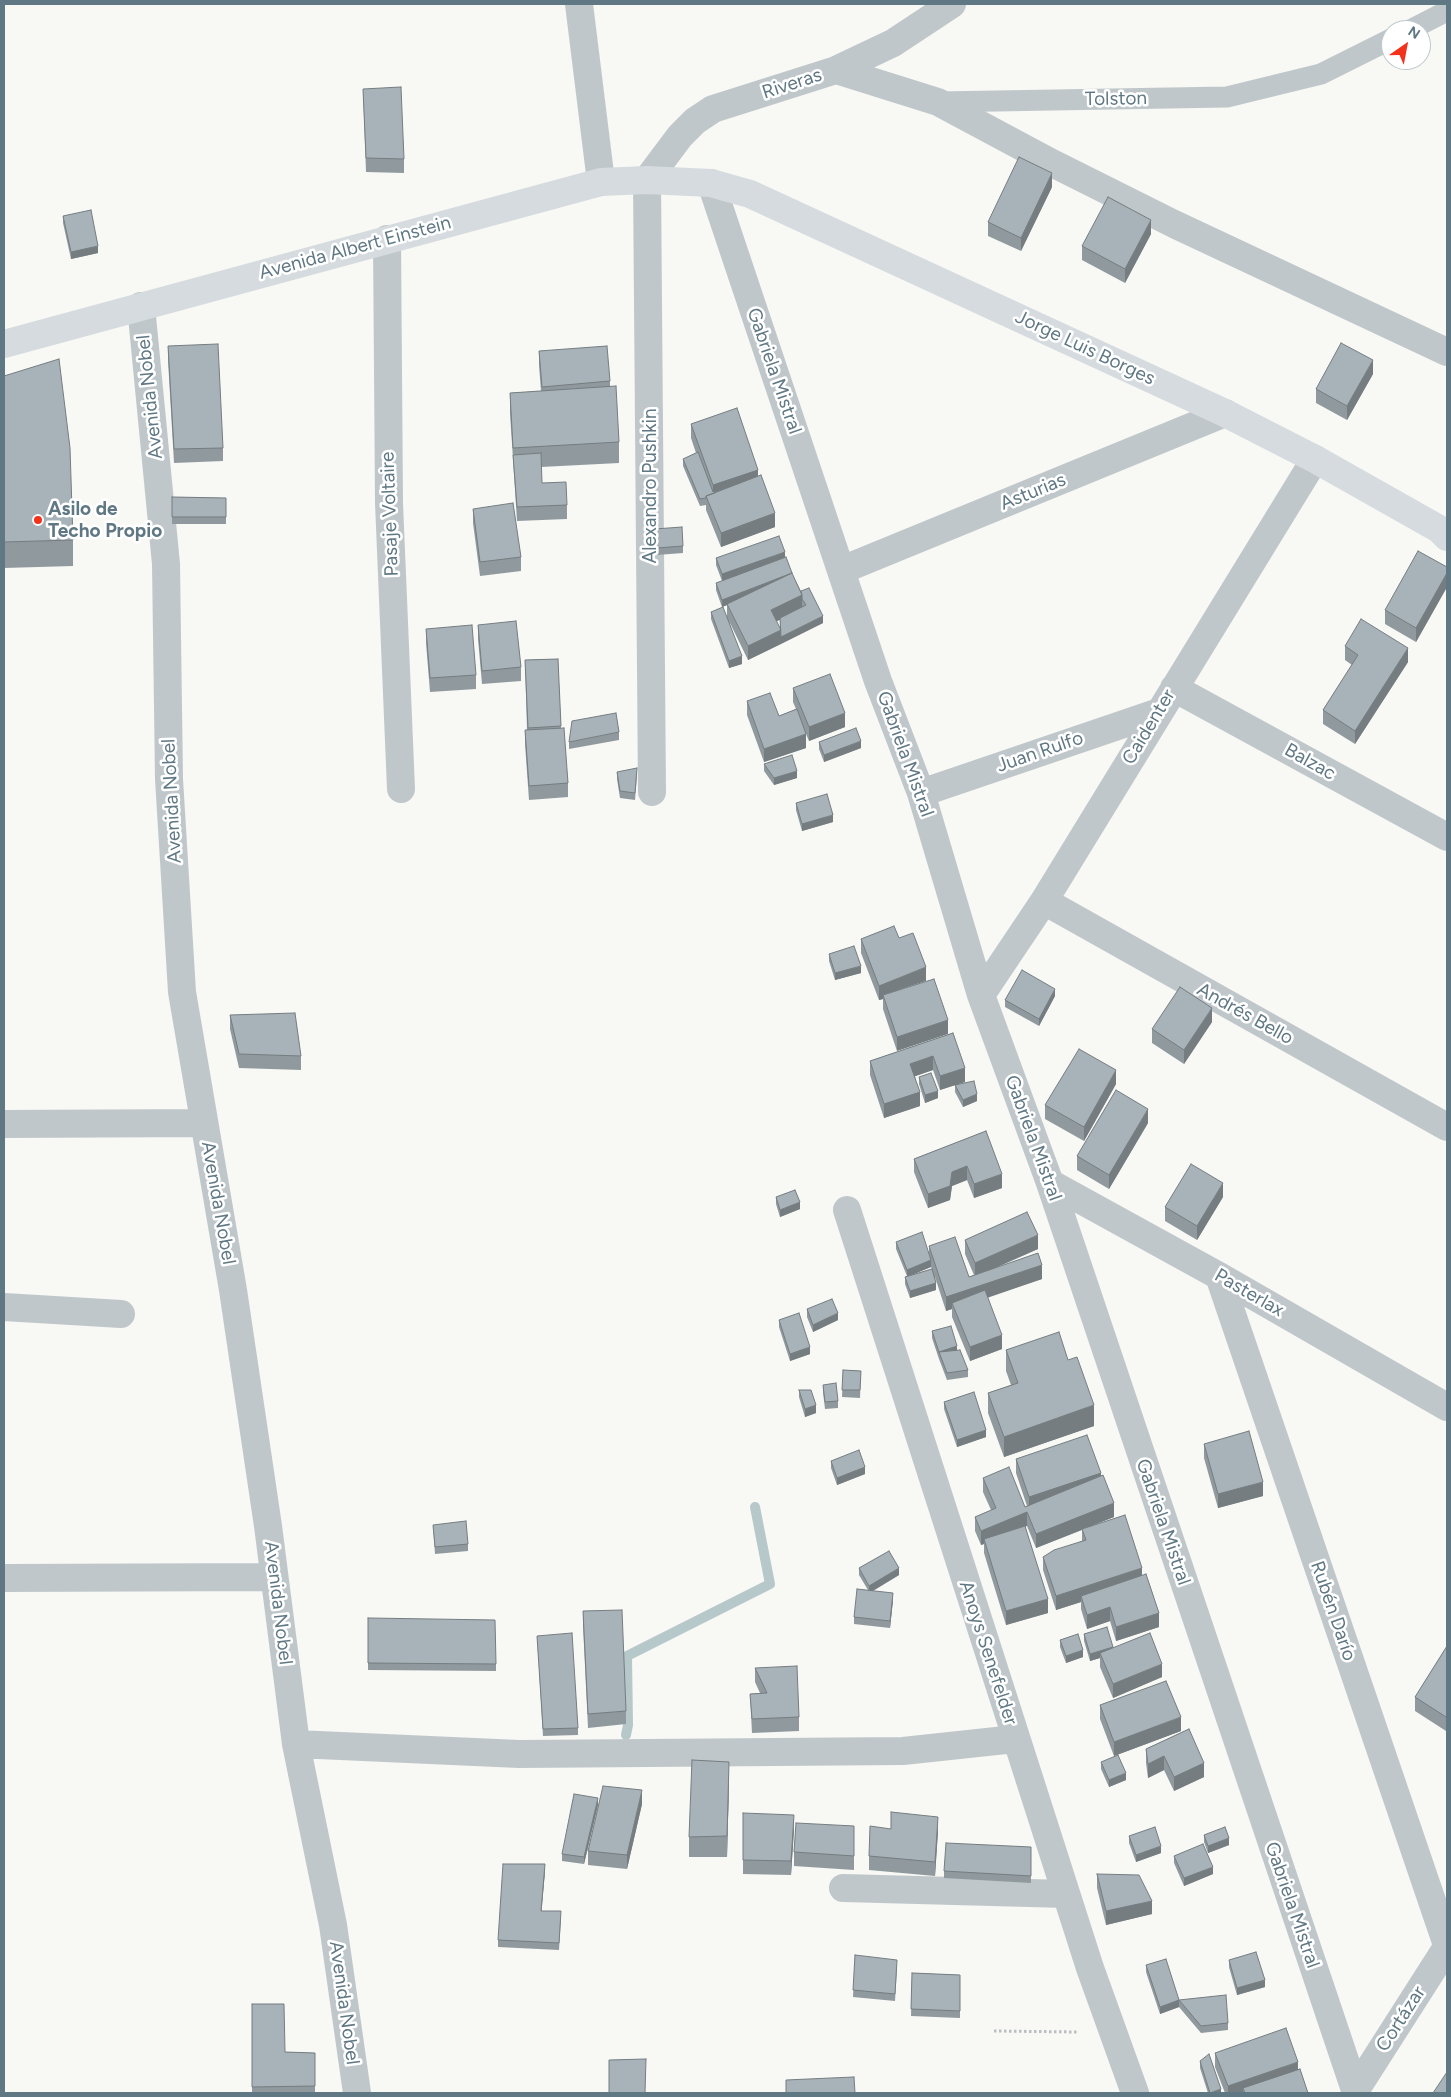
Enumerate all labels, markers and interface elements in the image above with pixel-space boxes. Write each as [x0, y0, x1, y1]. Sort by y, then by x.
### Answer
north arrow [1381, 20, 1431, 70]
text: N [1405, 23, 1423, 43]
street label: Riveras [759, 64, 825, 104]
street label: Tolston [1085, 87, 1147, 111]
street label: Avenida Albert Einstein [257, 211, 453, 285]
street label: Gabriela Mistral [742, 305, 806, 437]
street label: Jorge Luis Borges [1012, 306, 1158, 390]
street label: Avenida Nobel [132, 334, 168, 460]
street label: Alexandro Pushkin [639, 408, 661, 564]
street label: Pasaje Voltaire [376, 451, 404, 577]
street label: Asturias [997, 469, 1069, 515]
place label: Asilo de Techo Propio [48, 498, 162, 542]
marker: Asilo de Techo Propio [32, 514, 44, 526]
street label: Caidenter [1118, 685, 1180, 769]
street label: Gabriela Mistral [872, 688, 938, 820]
street label: Juan Rulfo [994, 727, 1086, 777]
street label: Avenida Nobel [157, 738, 187, 864]
street label: Balzac [1281, 739, 1339, 785]
street label: Andrés Bello [1193, 978, 1297, 1050]
street label: Gabriela Mistral [1000, 1072, 1066, 1204]
street label: Avenida Nobel [196, 1140, 240, 1266]
street label: Pasterlax [1210, 1264, 1288, 1322]
street label: Gabriela Mistral [1131, 1456, 1195, 1588]
street label: Avenida Nobel [259, 1540, 297, 1666]
street label: Rubén Darío [1305, 1558, 1361, 1664]
street label: Anoys Senefelder [954, 1578, 1022, 1728]
street label: Gabriela Mistral [1260, 1839, 1324, 1971]
street label: Avenida Nobel [324, 1940, 364, 2066]
street label: Cortázar [1371, 1982, 1431, 2056]

